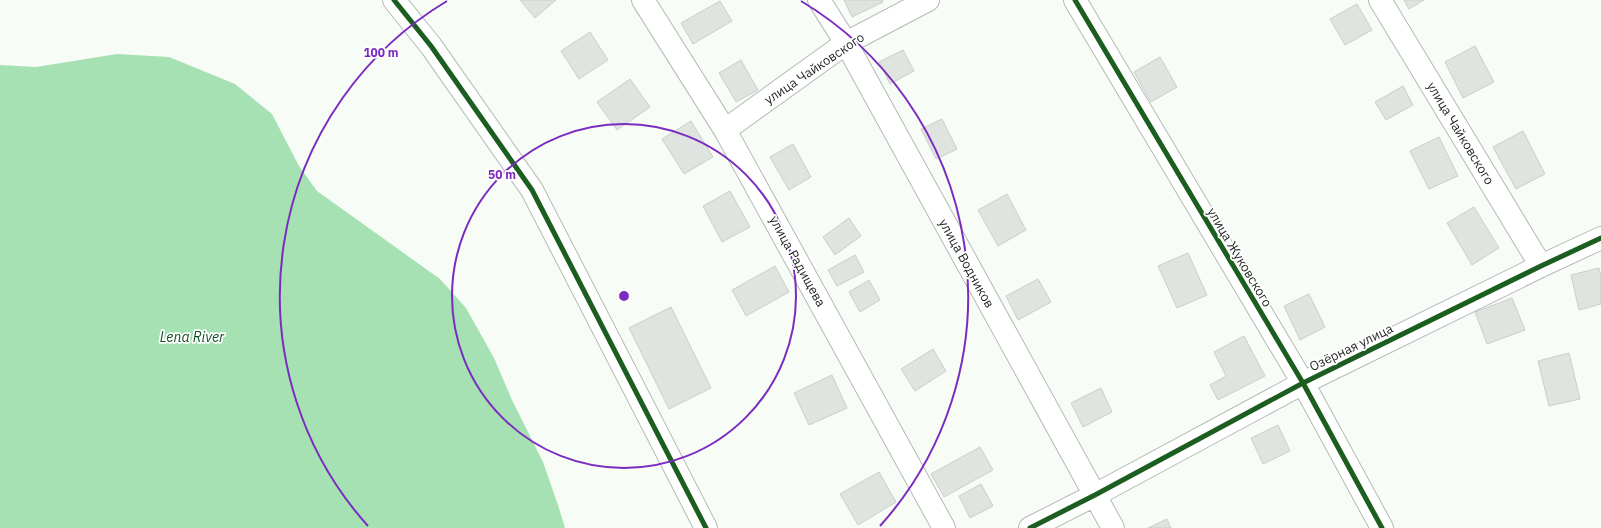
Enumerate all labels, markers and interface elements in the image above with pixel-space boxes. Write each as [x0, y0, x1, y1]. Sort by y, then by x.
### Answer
street label: улица Чайковского [761, 29, 868, 108]
text: 100 m [363, 45, 399, 60]
street label: улица Чайковского [1423, 79, 1498, 188]
text: 50 m [488, 167, 516, 182]
street label: улица Жуковского [1203, 204, 1276, 310]
street label: улица Радищева [766, 213, 830, 310]
street label: улица Водников [935, 216, 998, 311]
centre of rings [617, 289, 631, 303]
street label: Озёрная улица [1307, 320, 1396, 375]
water label: Lena River [160, 328, 225, 346]

